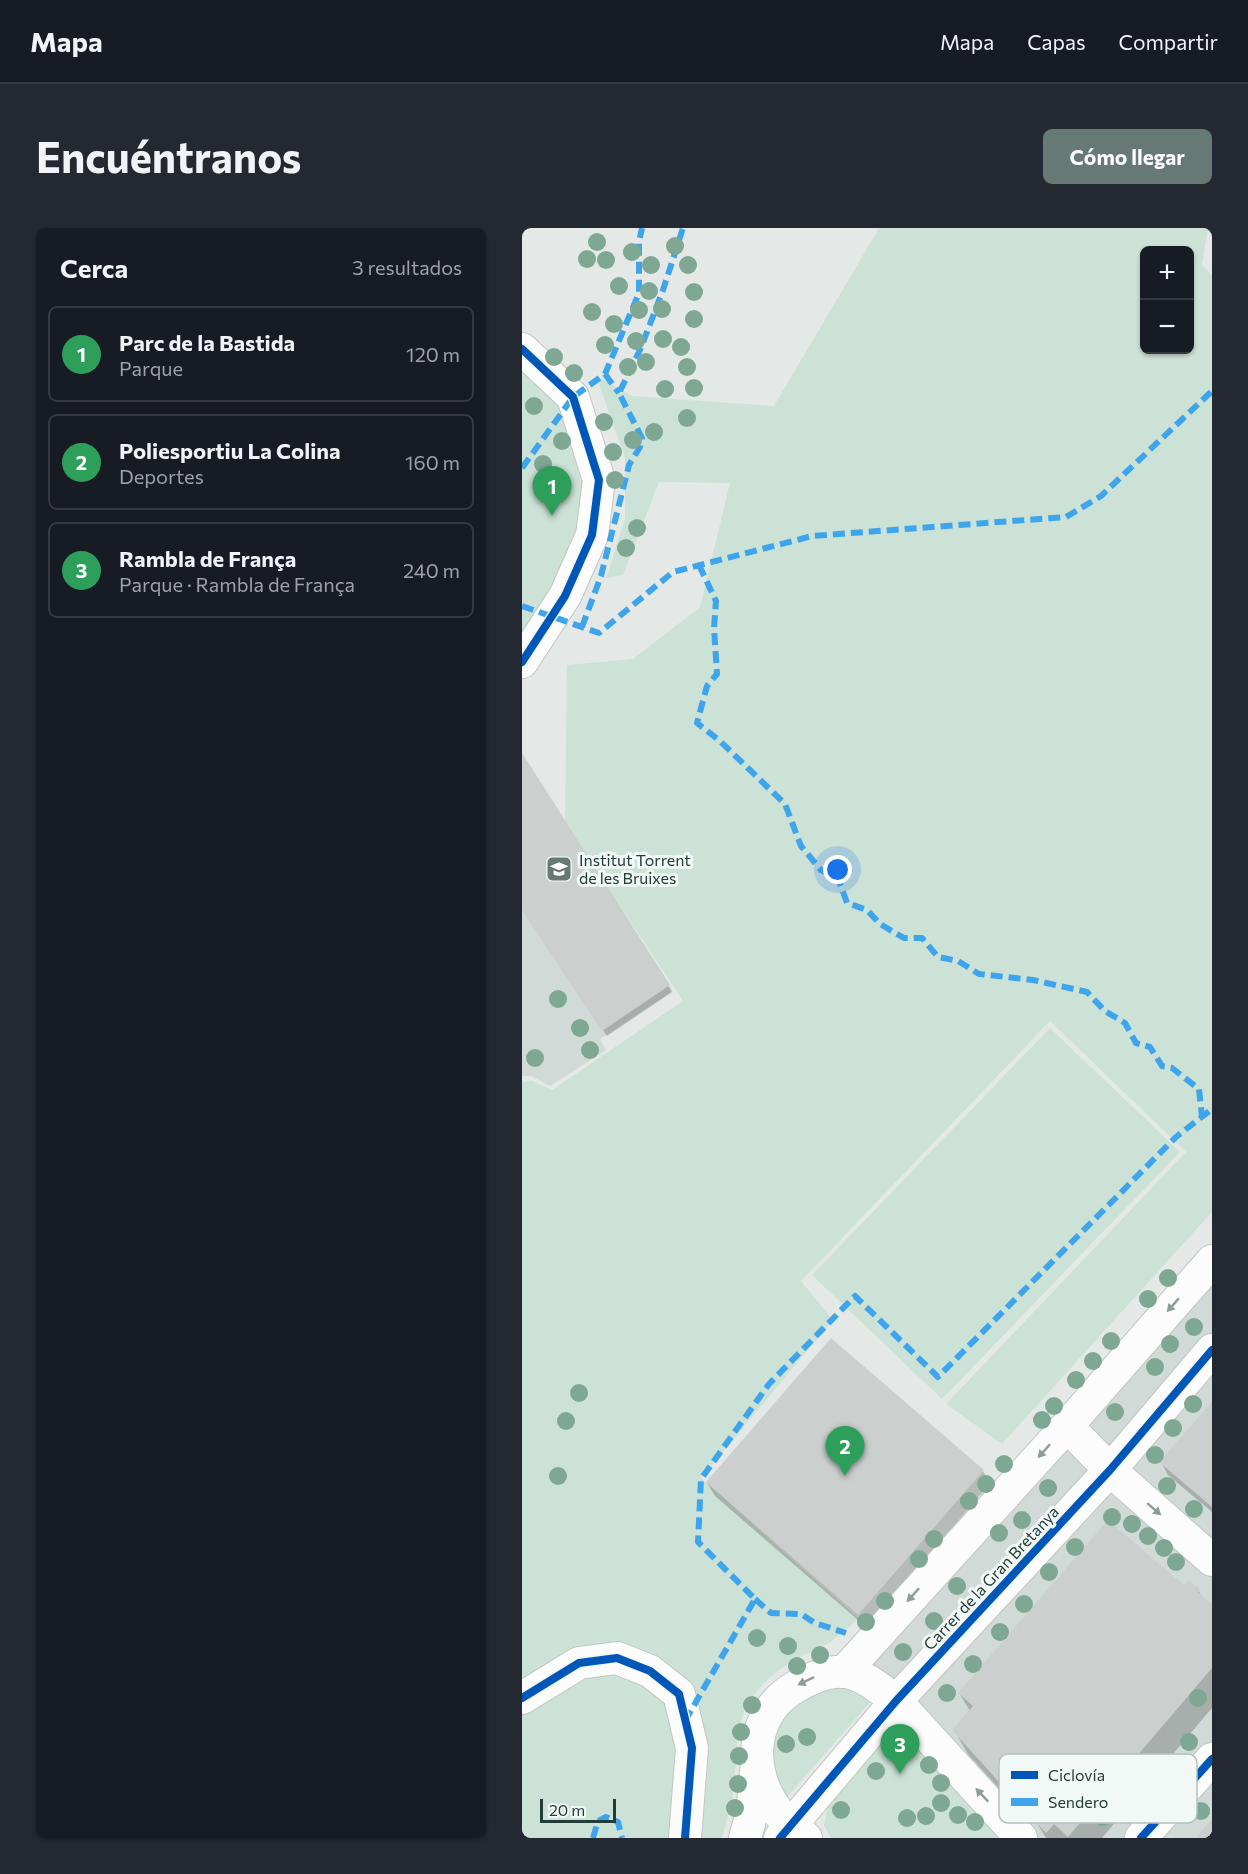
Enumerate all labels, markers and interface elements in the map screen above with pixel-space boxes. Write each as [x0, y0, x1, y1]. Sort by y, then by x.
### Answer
text: Mapa [30, 24, 103, 58]
text: Mapa [940, 29, 994, 54]
text: Capas [1027, 29, 1086, 54]
text: Compartir [1119, 29, 1218, 54]
button: Cómo llegar [1043, 129, 1212, 184]
text: Encuéntranos [36, 130, 301, 182]
map controls [1140, 246, 1194, 354]
button: + [1140, 246, 1194, 300]
text: Cerca [60, 252, 128, 283]
text: 3 resultados [352, 255, 462, 279]
button: − [1140, 300, 1194, 354]
text: Parc de la Bastida [119, 329, 295, 356]
text: 1 [77, 342, 86, 366]
text: 120 m [406, 342, 460, 366]
text: Parque [119, 356, 183, 380]
text: Poliesportiu La Colina [119, 437, 341, 464]
text: 2 [76, 450, 87, 474]
text: 160 m [405, 450, 460, 474]
text: Deportes [119, 464, 204, 488]
pin: 1 [532, 466, 572, 516]
text: Rambla de França [119, 545, 296, 572]
text: 3 [76, 558, 87, 582]
text: 240 m [403, 558, 460, 582]
text: Parque · Rambla de França [119, 572, 355, 596]
place label: Institut Torrent de les Bruixes [579, 850, 691, 887]
school or university icon: Institut Torrent de les Bruixes [544, 854, 574, 884]
your location [823, 855, 852, 884]
one-way arrow [1167, 1297, 1180, 1313]
pin: 2 [826, 1426, 864, 1476]
one-way arrow [1038, 1443, 1051, 1458]
street label: Carrer de la Gran Bretanya [919, 1502, 1062, 1654]
one-way arrow [1146, 1502, 1161, 1515]
one-way arrow [907, 1587, 920, 1602]
one-way arrow [797, 1676, 815, 1686]
pin: 3 [880, 1724, 920, 1774]
legend [999, 1754, 1197, 1823]
text: Ciclovía [1048, 1765, 1105, 1784]
one-way arrow [976, 1788, 989, 1803]
text: Sendero [1048, 1792, 1108, 1811]
scale bar [540, 1796, 616, 1824]
text: 20 m [549, 1800, 585, 1819]

